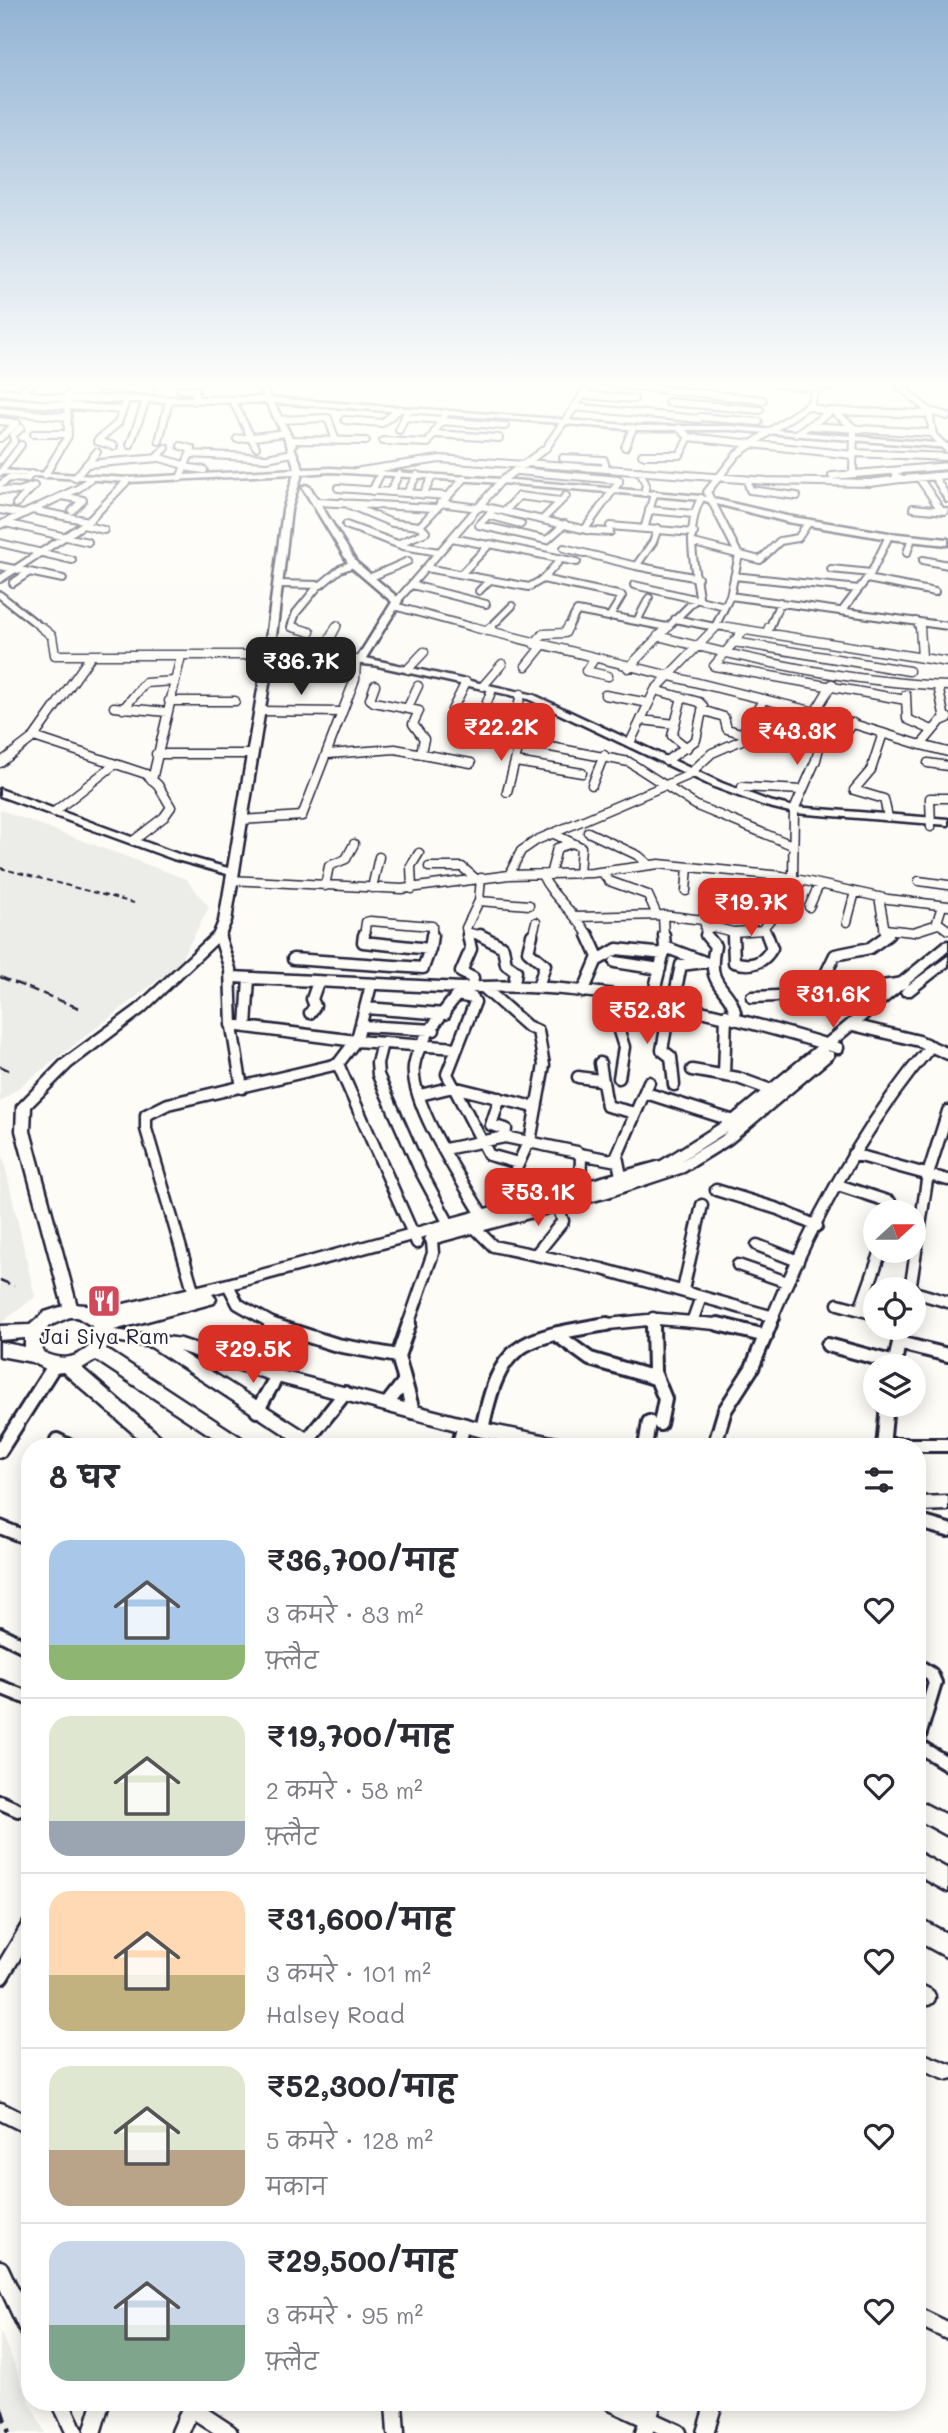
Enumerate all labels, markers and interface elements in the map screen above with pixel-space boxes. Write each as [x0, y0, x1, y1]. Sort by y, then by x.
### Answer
pin: ₹36.7K [244, 638, 358, 697]
text: ₹36.7K [262, 645, 340, 675]
pin: ₹22.2K [444, 704, 558, 763]
pin: ₹43.3K [740, 708, 854, 767]
text: ₹22.2K [463, 711, 539, 741]
text: ₹43.3K [757, 715, 837, 745]
pin: ₹19.7K [694, 878, 808, 938]
text: ₹19.7K [714, 886, 788, 916]
pin: ₹31.6K [776, 970, 890, 1030]
text: ₹31.6K [795, 978, 871, 1008]
pin: ₹52.3K [590, 986, 704, 1046]
text: ₹52.3K [608, 994, 686, 1024]
pin: ₹53.1K [481, 1168, 595, 1228]
text: ₹53.1K [501, 1176, 575, 1206]
north arrow [863, 1200, 926, 1264]
map controls [863, 1200, 926, 1417]
button: locate [863, 1277, 926, 1340]
restaurant icon: Jai Siya Ram [85, 1282, 123, 1320]
place label: Jai Siya Ram [39, 1322, 169, 1349]
pin: ₹29.5K [196, 1326, 310, 1385]
text: ₹29.5K [214, 1333, 292, 1363]
button: layers [863, 1354, 926, 1417]
text: 8 घर [49, 1456, 118, 1496]
icon: filters [860, 1461, 898, 1499]
text: ₹36,700/माह [266, 1539, 457, 1579]
icon: home [105, 1568, 189, 1652]
icon: heart [860, 1591, 898, 1629]
text: 3 कमरे · 83 m² [266, 1599, 424, 1629]
text: फ़्लैट [266, 1645, 318, 1675]
text: ₹19,700/माह [266, 1715, 452, 1755]
icon: home [105, 1744, 189, 1828]
icon: heart [860, 1767, 898, 1805]
text: 2 कमरे · 58 m² [266, 1775, 423, 1805]
text: फ़्लैट [266, 1821, 318, 1851]
text: ₹31,600/माह [266, 1898, 453, 1938]
icon: home [105, 1919, 189, 2003]
icon: heart [860, 1942, 898, 1980]
text: 3 कमरे · 101 m² [266, 1958, 431, 1988]
text: Halsey Road [266, 1999, 405, 2029]
text: ₹52,300/माह [266, 2065, 456, 2105]
icon: home [105, 2094, 189, 2178]
icon: heart [860, 2117, 898, 2155]
text: 5 कमरे · 128 m² [266, 2125, 433, 2155]
text: मकान [266, 2171, 327, 2201]
text: ₹29,500/माह [266, 2240, 456, 2280]
icon: home [105, 2269, 189, 2353]
icon: heart [860, 2292, 898, 2330]
text: 3 कमरे · 95 m² [266, 2300, 423, 2330]
text: फ़्लैट [266, 2346, 318, 2376]

